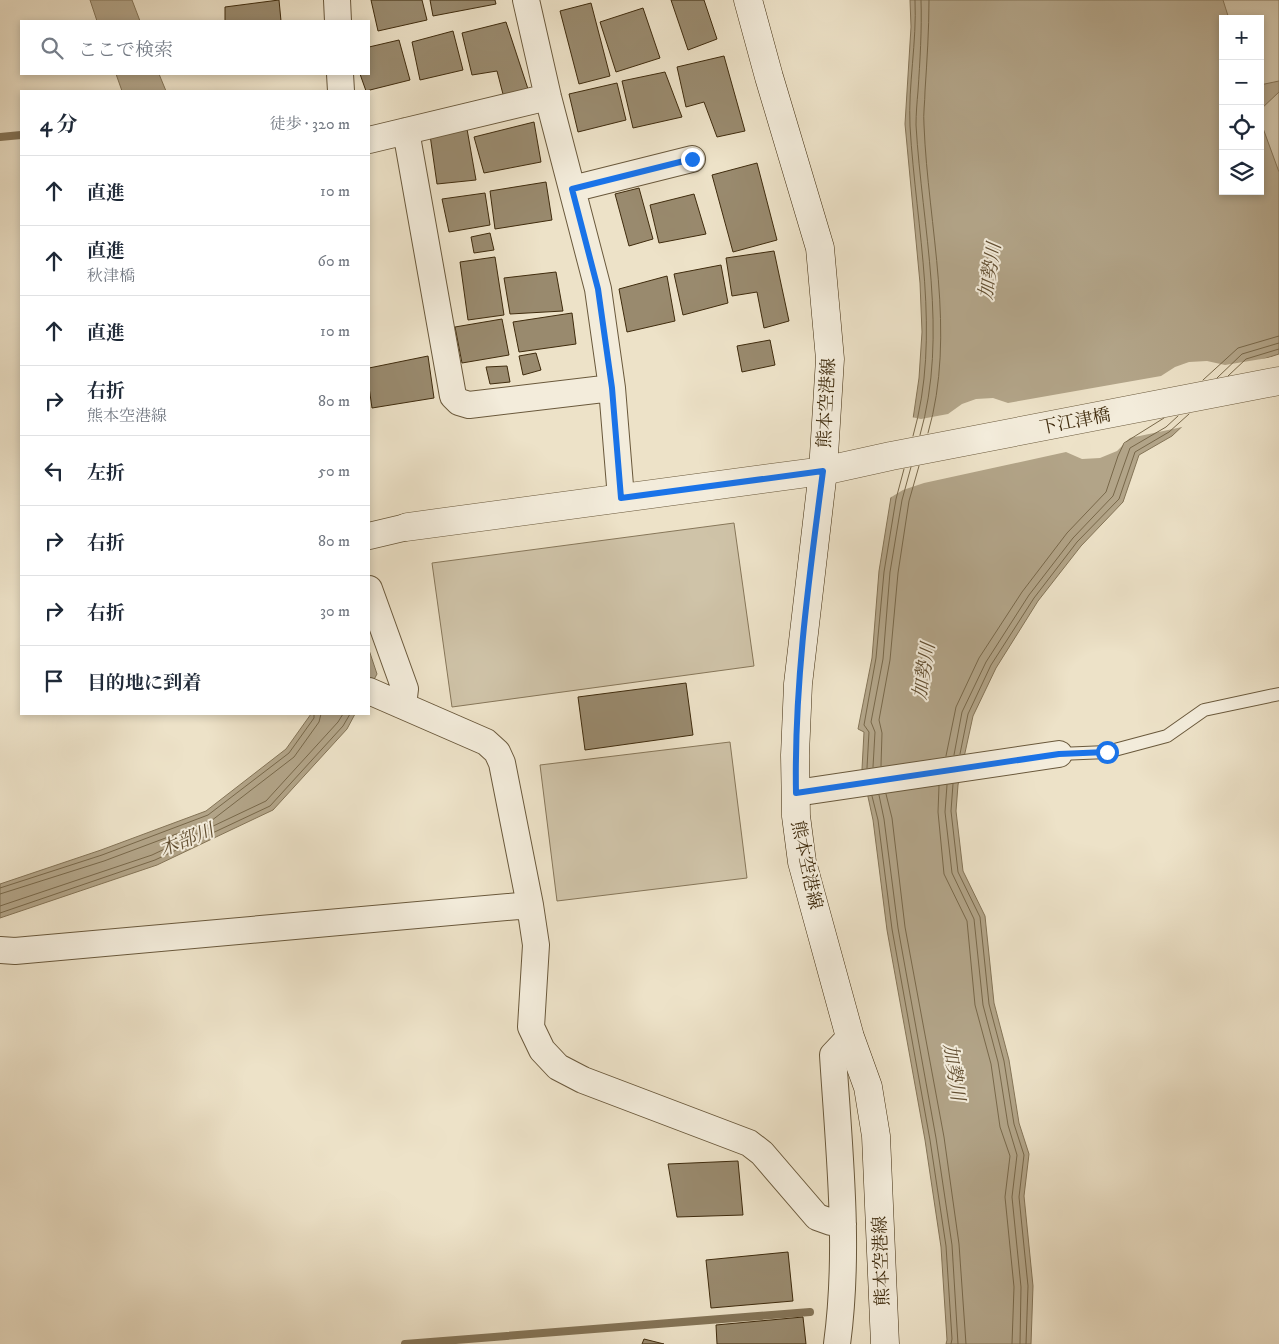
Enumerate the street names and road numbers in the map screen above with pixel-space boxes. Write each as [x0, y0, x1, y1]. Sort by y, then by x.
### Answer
street label: 熊本空港線 [814, 358, 840, 449]
street label: 下江津橋 [1038, 404, 1113, 440]
street label: 熊本空港線 [786, 819, 826, 912]
street label: 熊本空港線 [869, 1216, 895, 1306]

